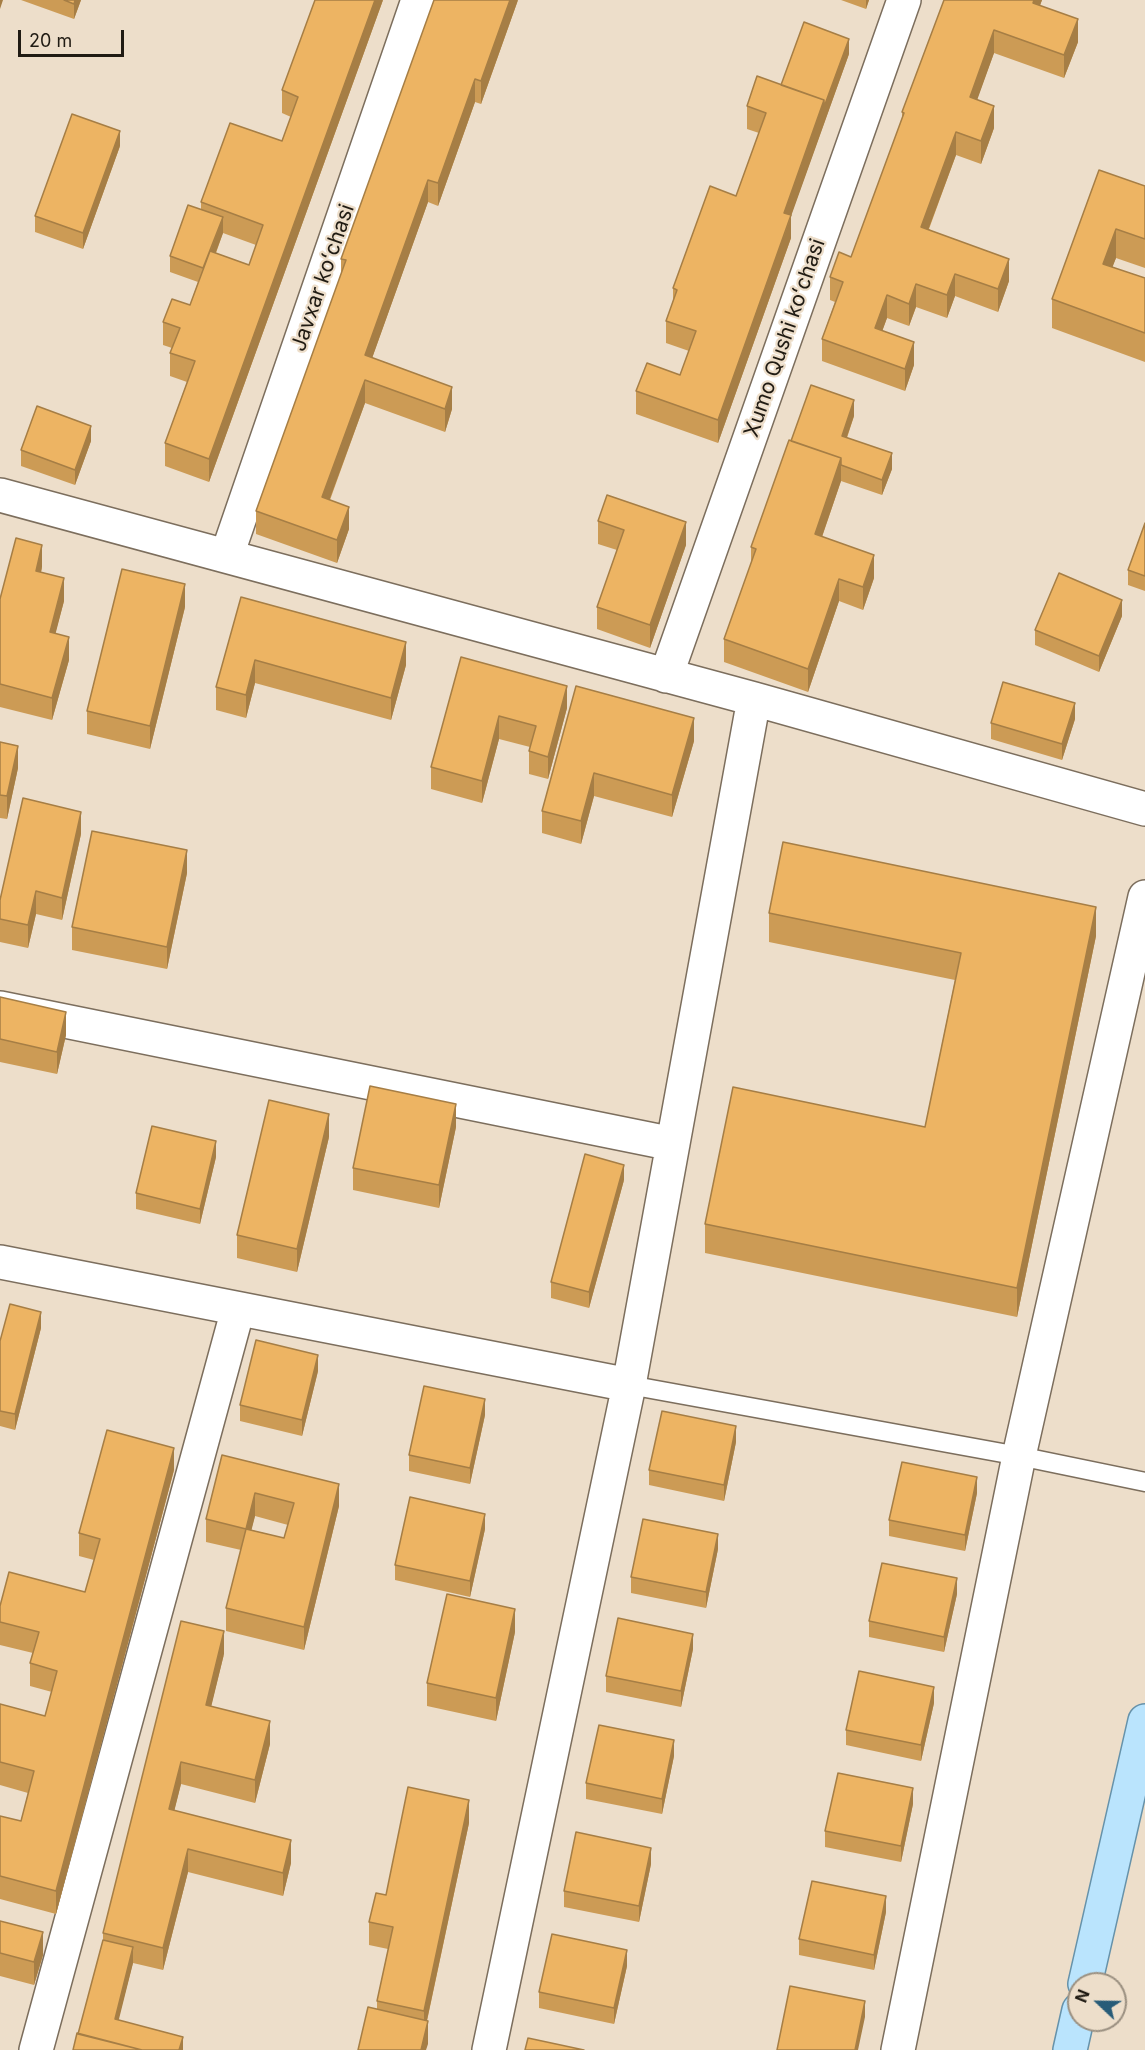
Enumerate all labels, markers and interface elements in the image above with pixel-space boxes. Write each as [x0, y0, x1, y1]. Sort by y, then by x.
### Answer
scale bar [21, 18, 128, 56]
text: 20 m [29, 30, 72, 51]
street label: Javxar koʻchasi [286, 201, 360, 355]
street label: Xumo Qushi koʻchasi [739, 235, 831, 441]
north arrow [1067, 1972, 1127, 2032]
text: N [1071, 1987, 1094, 2005]

